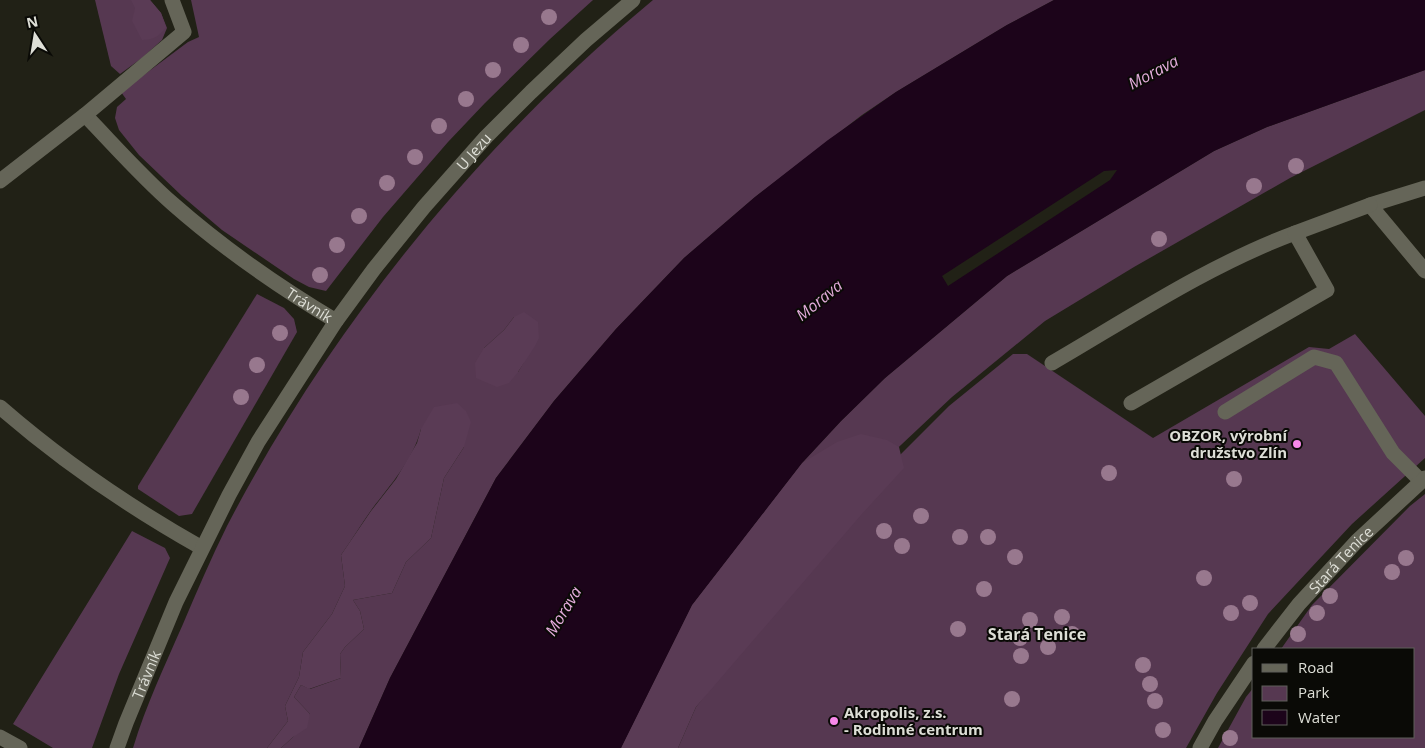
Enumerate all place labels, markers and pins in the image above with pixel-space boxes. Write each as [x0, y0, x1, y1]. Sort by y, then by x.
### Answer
place label: OBZOR, výrobní družstvo Zlín [1169, 425, 1288, 462]
marker: OBZOR, výrobní družstvo Zlín [1291, 438, 1303, 450]
place label: Akropolis, z.s. - Rodinné centrum [844, 702, 983, 739]
marker: Akropolis, z.s. - Rodinné centrum [828, 715, 840, 727]

